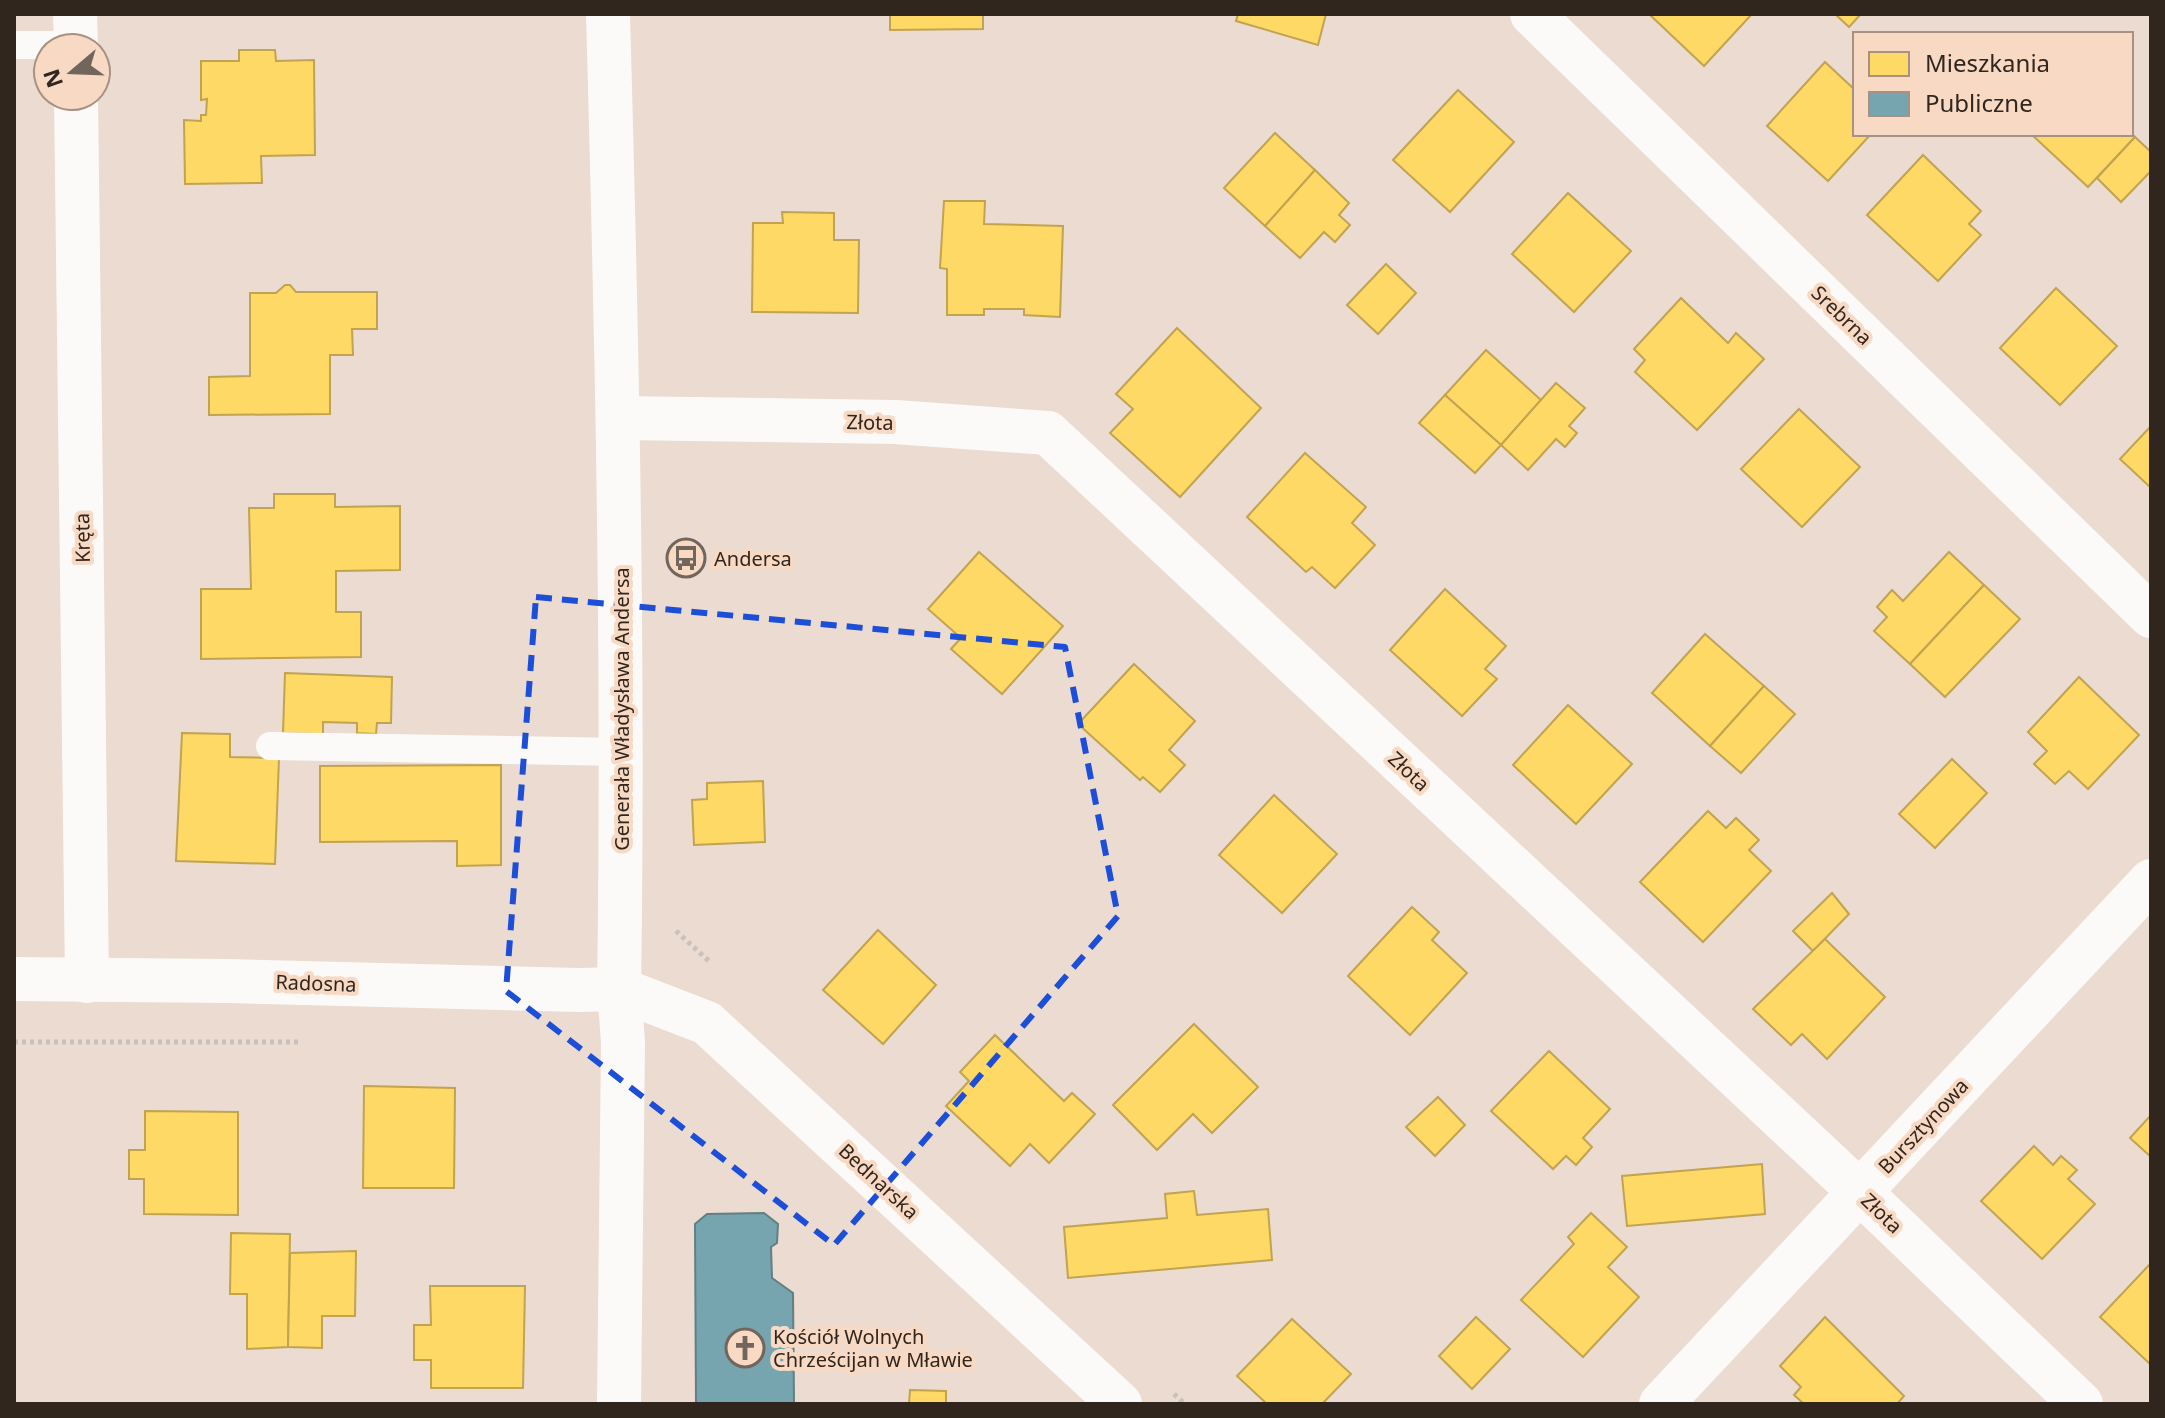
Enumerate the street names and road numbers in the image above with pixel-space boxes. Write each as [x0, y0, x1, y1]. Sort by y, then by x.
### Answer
street label: Srebrna [1806, 279, 1878, 351]
street label: Złota [846, 408, 894, 436]
street label: Kręta [68, 513, 96, 563]
street label: Generała Władysława Andersa [608, 567, 635, 851]
street label: Złota [1383, 745, 1435, 797]
street label: Radosna [275, 968, 357, 998]
street label: Bursztynowa [1872, 1073, 1974, 1179]
street label: Bednarska [833, 1137, 925, 1225]
street label: Złota [1856, 1187, 1908, 1239]

